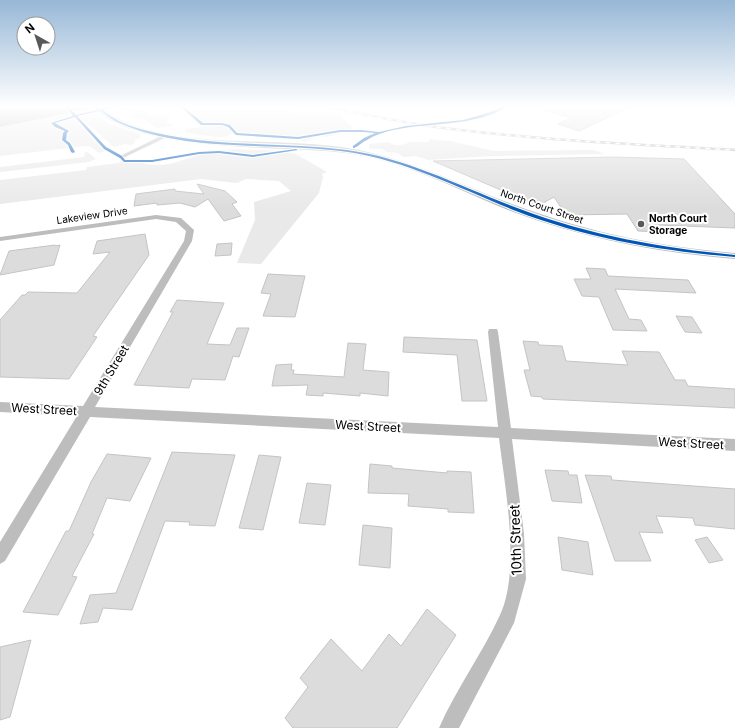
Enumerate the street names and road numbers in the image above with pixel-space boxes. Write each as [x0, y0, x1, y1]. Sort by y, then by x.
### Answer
street label: North Court Street [499, 186, 586, 226]
street label: Lakeview Drive [56, 204, 128, 226]
street label: 9th Street [90, 342, 132, 398]
street label: West Street [11, 400, 77, 418]
street label: West Street [335, 417, 401, 435]
street label: West Street [658, 434, 724, 452]
street label: 10th Street [505, 504, 525, 576]

